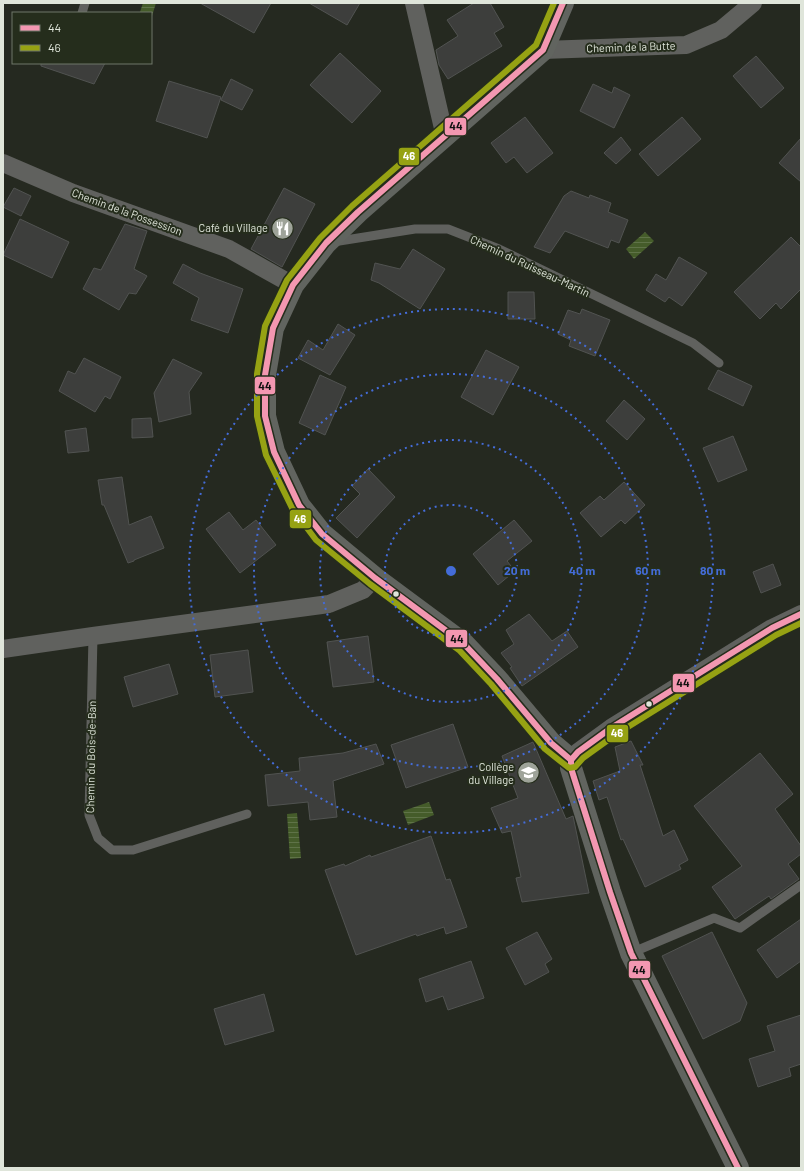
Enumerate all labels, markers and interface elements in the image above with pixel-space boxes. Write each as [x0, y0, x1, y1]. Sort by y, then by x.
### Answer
legend [12, 12, 152, 64]
text: 44 [48, 20, 61, 34]
street label: Chemin de la Butte [586, 38, 676, 55]
text: 46 [48, 40, 61, 54]
line badge: 44 [444, 117, 467, 136]
text: 44 [449, 119, 463, 132]
line badge: 46 [398, 147, 420, 166]
text: 46 [403, 149, 415, 162]
street label: Chemin de la Possession [70, 186, 184, 238]
restaurant icon: Café du Village [270, 215, 296, 241]
place label: Café du Village [199, 221, 268, 234]
street label: Chemin du Ruisseau-Martin [468, 232, 592, 299]
line badge: 44 [254, 376, 276, 395]
text: 44 [258, 379, 272, 392]
line badge: 46 [289, 509, 312, 529]
text: 46 [294, 512, 306, 525]
text: 20 m [504, 563, 530, 577]
text: 40 m [569, 563, 595, 577]
text: 60 m [635, 563, 661, 577]
text: 80 m [700, 563, 726, 577]
centre of rings [444, 564, 458, 578]
unlabelled marker [391, 589, 401, 599]
line badge: 44 [445, 629, 468, 648]
text: 44 [450, 632, 464, 645]
line badge: 44 [672, 673, 695, 693]
text: 44 [676, 676, 690, 689]
unlabelled marker [644, 699, 654, 709]
street label: Chemin du Bois-de-Ban [83, 701, 98, 813]
line badge: 46 [606, 724, 629, 743]
text: 46 [611, 726, 623, 739]
place label: Collège du Village [468, 760, 514, 786]
school or university icon: Collège du Village [516, 760, 542, 786]
line badge: 44 [628, 960, 651, 979]
text: 44 [632, 963, 646, 976]

